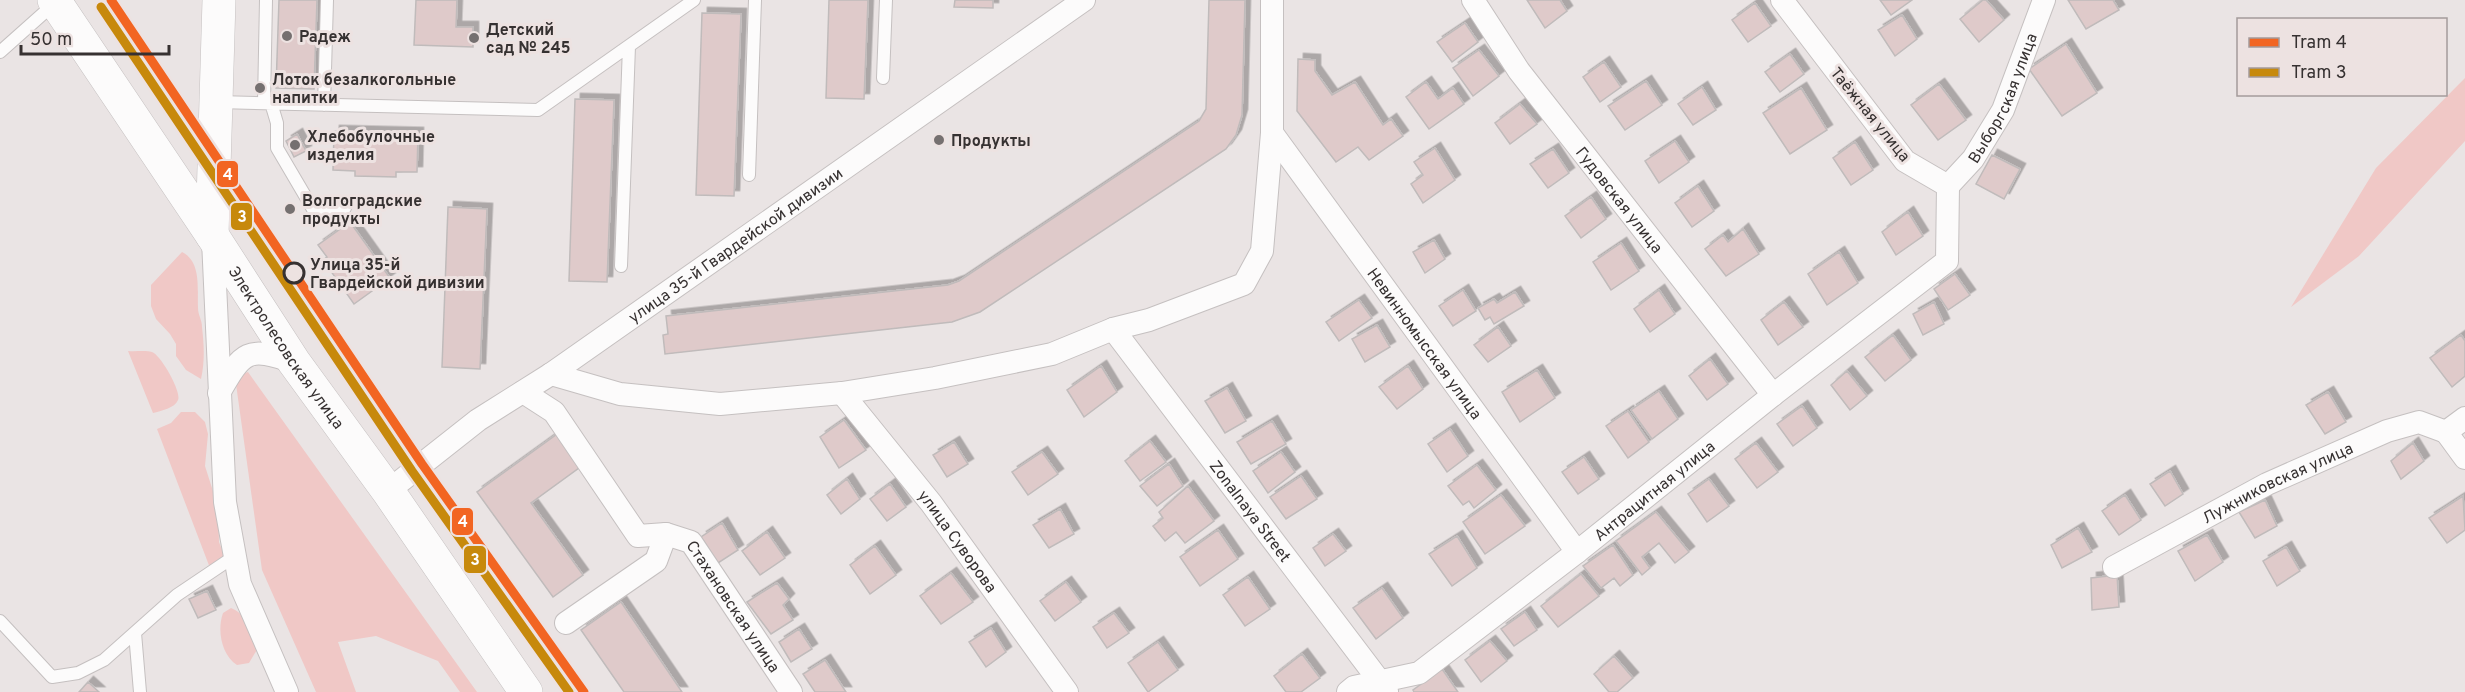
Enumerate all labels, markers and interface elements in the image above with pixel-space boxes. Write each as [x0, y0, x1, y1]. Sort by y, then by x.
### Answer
scale bar [21, 18, 170, 56]
legend [2237, 18, 2447, 96]
place label: Детский сад № 245 [486, 21, 571, 59]
place label: Радеж [299, 28, 351, 48]
text: 50 m [30, 29, 72, 52]
marker: Радеж [280, 29, 294, 43]
marker: Детский сад № 245 [467, 31, 481, 45]
street label: Выборгская улица [1965, 31, 2043, 168]
text: Tram 4 [2291, 32, 2347, 55]
text: Tram 3 [2291, 62, 2347, 85]
street label: Таёжная улица [1825, 64, 1914, 167]
place label: Лоток безалкогольные напитки [272, 71, 456, 109]
marker: Лоток безалкогольные напитки [253, 81, 267, 95]
place label: Хлебобулочные изделия [307, 128, 435, 166]
place label: Продукты [951, 132, 1031, 152]
marker: Продукты [932, 133, 946, 147]
marker: Хлебобулочные изделия [288, 138, 302, 152]
street label: Гудовская улица [1570, 144, 1666, 258]
line badge: 4 [216, 160, 239, 188]
street label: улица 35-й Гвардейской дивизии [625, 164, 848, 328]
text: 4 [223, 166, 233, 186]
place label: Волгоградские продукты [302, 192, 422, 230]
line badge: 3 [230, 202, 253, 231]
marker: Волгоградские продукты [283, 202, 297, 216]
text: 3 [237, 208, 247, 228]
place label: Улица 35-й Гвардейской дивизии [310, 256, 485, 294]
marker: Улица 35-й Гвардейской дивизии [283, 262, 305, 284]
street label: Электролесовская улица [223, 263, 347, 434]
street label: Невинномысская улица [1362, 265, 1485, 424]
street label: Антрацитная улица [1591, 437, 1720, 546]
street label: Лужниковская улица [2199, 439, 2357, 529]
street label: Zonalnaya Street [1204, 457, 1294, 567]
street label: улица Суворова [912, 487, 1000, 597]
line badge: 4 [451, 507, 474, 536]
text: 4 [458, 513, 468, 533]
street label: Стахановская улица [681, 537, 783, 677]
line badge: 3 [463, 545, 487, 574]
text: 3 [470, 551, 480, 571]

